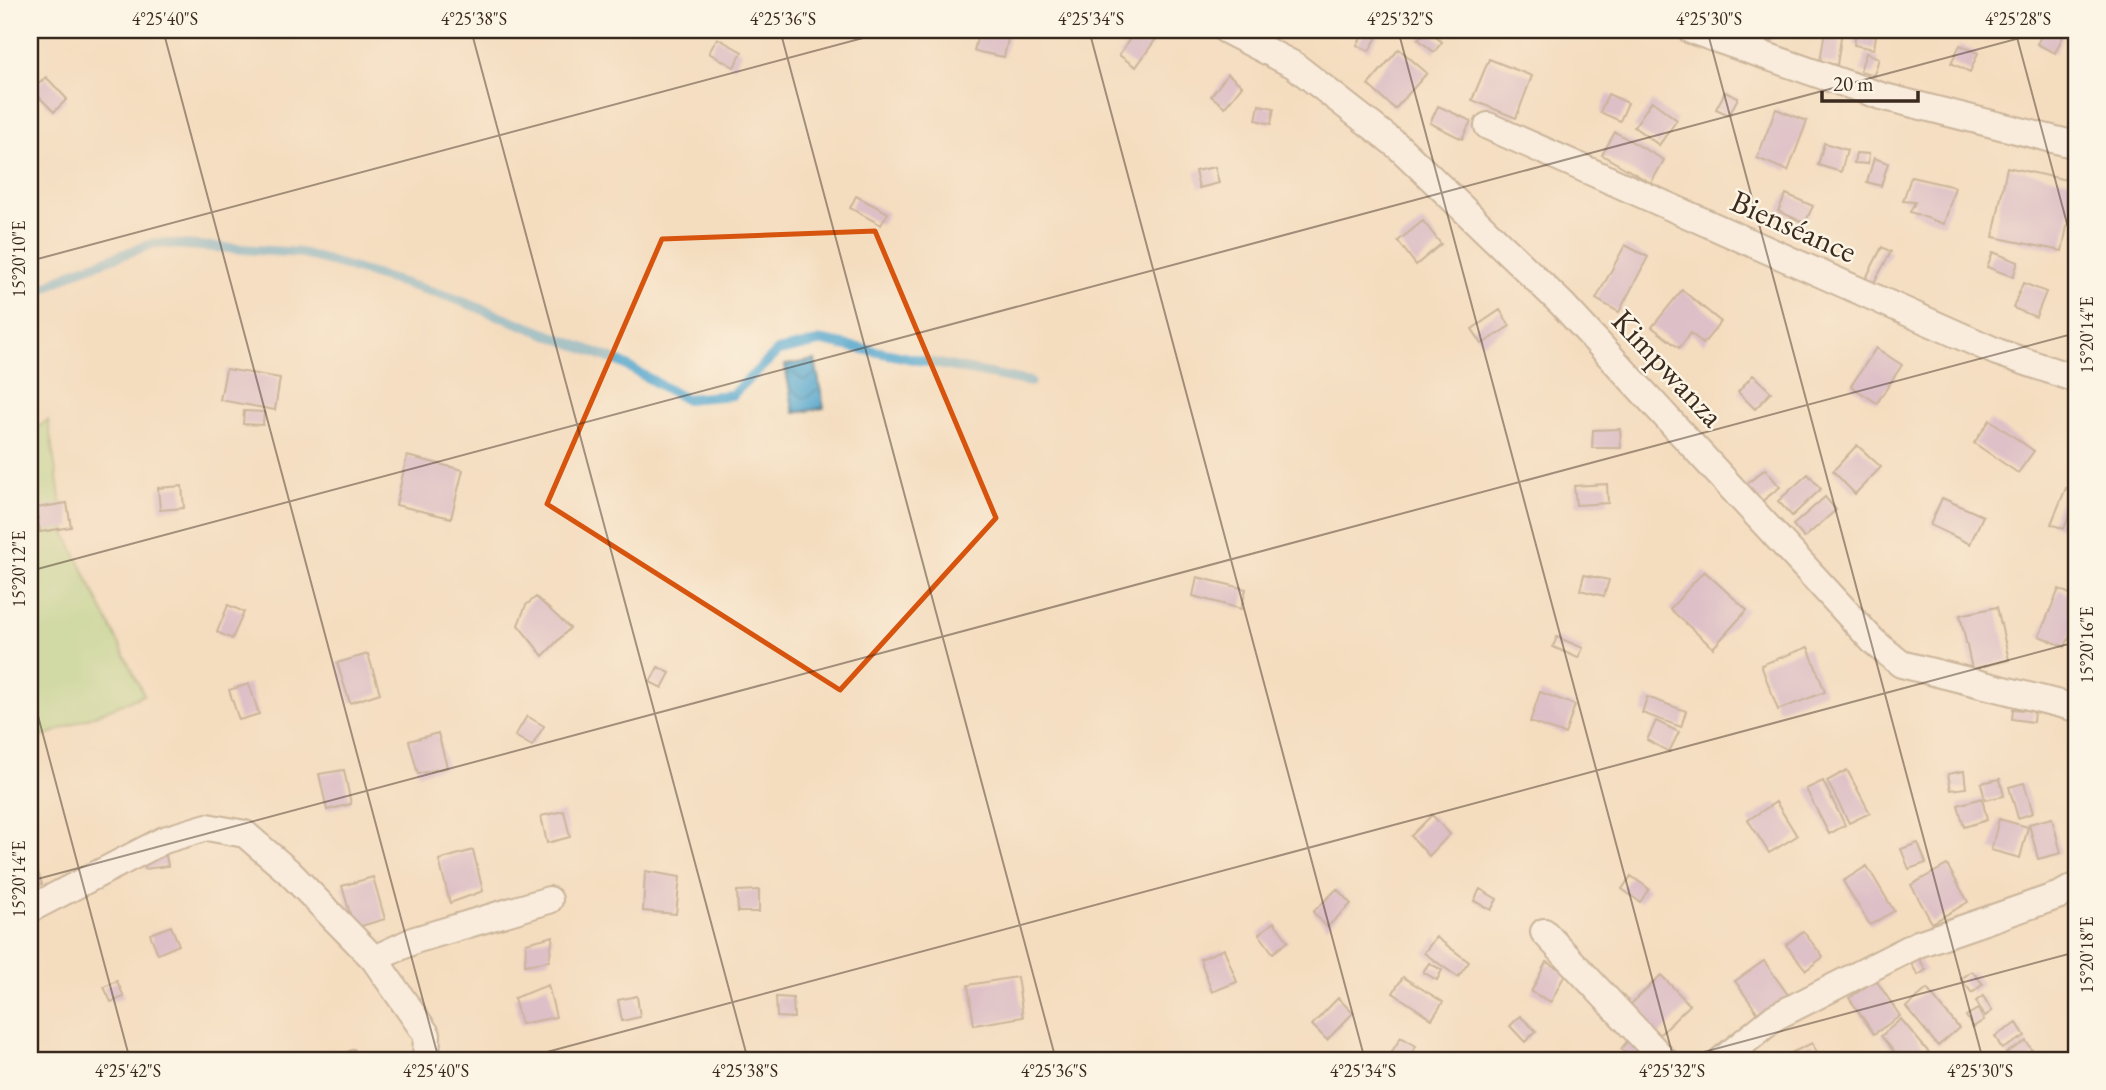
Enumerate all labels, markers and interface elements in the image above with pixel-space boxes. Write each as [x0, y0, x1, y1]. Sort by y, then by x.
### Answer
text: 4°25'40"S [132, 7, 198, 30]
text: 4°25'38"S [441, 7, 507, 30]
text: 4°25'36"S [750, 7, 816, 30]
text: 4°25'34"S [1058, 7, 1124, 30]
text: 4°25'32"S [1367, 7, 1433, 30]
text: 4°25'30"S [1676, 7, 1742, 30]
text: 4°25'28"S [1985, 7, 2051, 30]
scale bar [1822, 60, 1919, 104]
text: 20 m [1833, 70, 1874, 97]
street label: Bienséance [1725, 180, 1863, 272]
text: 15°20'10"E [7, 221, 30, 297]
text: 15°20'14"E [2075, 297, 2098, 373]
street label: Kimpwanza [1603, 300, 1734, 436]
text: 15°20'12"E [7, 531, 30, 607]
text: 15°20'16"E [2075, 607, 2098, 683]
text: 15°20'14"E [7, 841, 30, 917]
text: 15°20'18"E [2075, 917, 2098, 993]
text: 4°25'42"S [95, 1059, 161, 1082]
text: 4°25'40"S [403, 1059, 469, 1082]
text: 4°25'38"S [712, 1059, 778, 1082]
text: 4°25'36"S [1021, 1059, 1087, 1082]
text: 4°25'34"S [1330, 1059, 1396, 1082]
text: 4°25'32"S [1639, 1059, 1705, 1082]
text: 4°25'30"S [1947, 1059, 2013, 1082]

